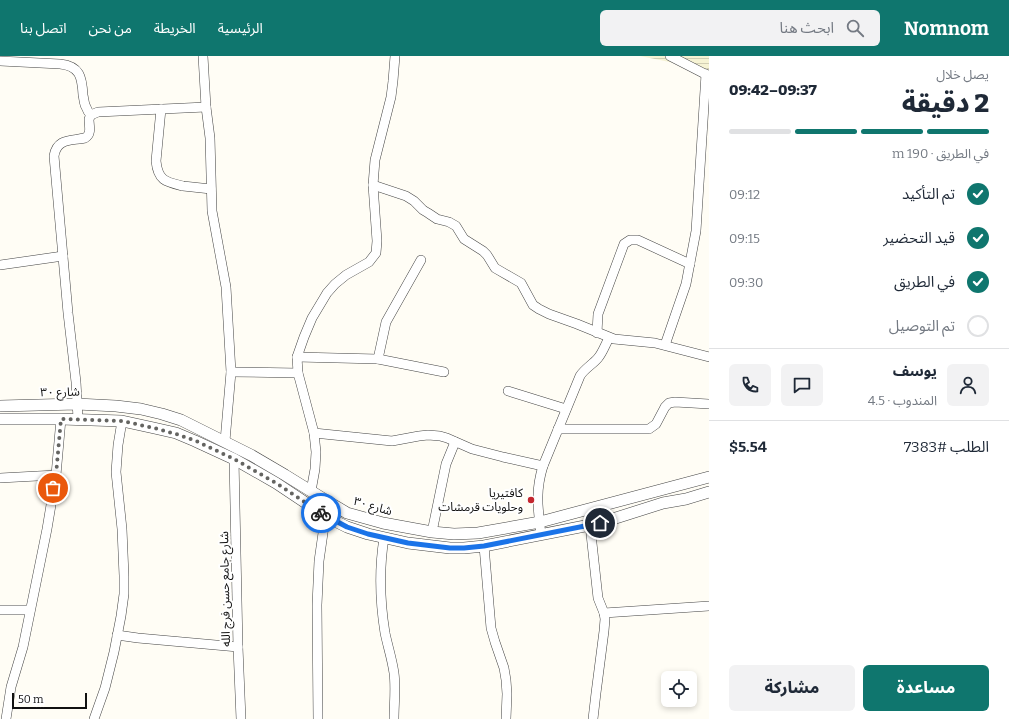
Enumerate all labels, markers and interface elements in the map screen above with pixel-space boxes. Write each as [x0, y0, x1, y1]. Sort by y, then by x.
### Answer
search box [600, 10, 880, 46]
icon: search [844, 17, 866, 39]
text: Nomnom [904, 17, 989, 40]
text: ابحث هنا [779, 19, 834, 37]
text: اتصل بنا [20, 20, 66, 37]
text: من نحن [88, 20, 132, 37]
text: الخريطة [154, 20, 196, 37]
text: الرئيسية [218, 20, 263, 37]
text: يصل خلال [936, 67, 989, 82]
text: 09:37–09:42 [729, 81, 817, 99]
text: 2 دقيقة [902, 88, 989, 119]
text: في الطريق · 190 m [892, 146, 989, 161]
icon: check [967, 183, 989, 205]
text: تم التأكيد [902, 185, 955, 203]
text: 09:12 [729, 187, 760, 202]
icon: check [967, 227, 989, 249]
text: قيد التحضير [883, 229, 955, 247]
text: 09:15 [729, 231, 760, 246]
icon: check [967, 271, 989, 293]
text: في الطريق [894, 273, 955, 291]
text: 09:30 [729, 275, 763, 290]
text: تم التوصيل [889, 317, 955, 335]
text: يوسف [893, 362, 937, 380]
button: phone [729, 364, 771, 406]
button: chat [781, 364, 823, 406]
button: person [947, 364, 989, 406]
street label: شارع ٣٠ [40, 385, 80, 401]
text: المندوب · 4.5 [868, 393, 937, 408]
text: $5.54 [729, 438, 767, 456]
text: الطلب #7383 [904, 438, 989, 456]
pin [36, 471, 70, 505]
icon: bag [42, 477, 64, 499]
place label: كافتيريا وحلويات قرمشات [438, 486, 524, 514]
courier [301, 493, 341, 533]
street label: شارع ٣٠ [352, 494, 394, 520]
marker: كافتيريا وحلويات قرمشات [526, 495, 536, 505]
icon: bike [310, 502, 332, 524]
pin [583, 506, 617, 540]
icon: home [589, 512, 611, 534]
street label: شارع جامع حسن فرج الله [217, 531, 235, 647]
button: مشاركة [729, 665, 855, 711]
button: مساعدة [863, 665, 989, 711]
map controls [661, 671, 697, 707]
button: locate [661, 671, 697, 707]
scale bar [12, 691, 87, 710]
text: 50 m [18, 693, 44, 706]

